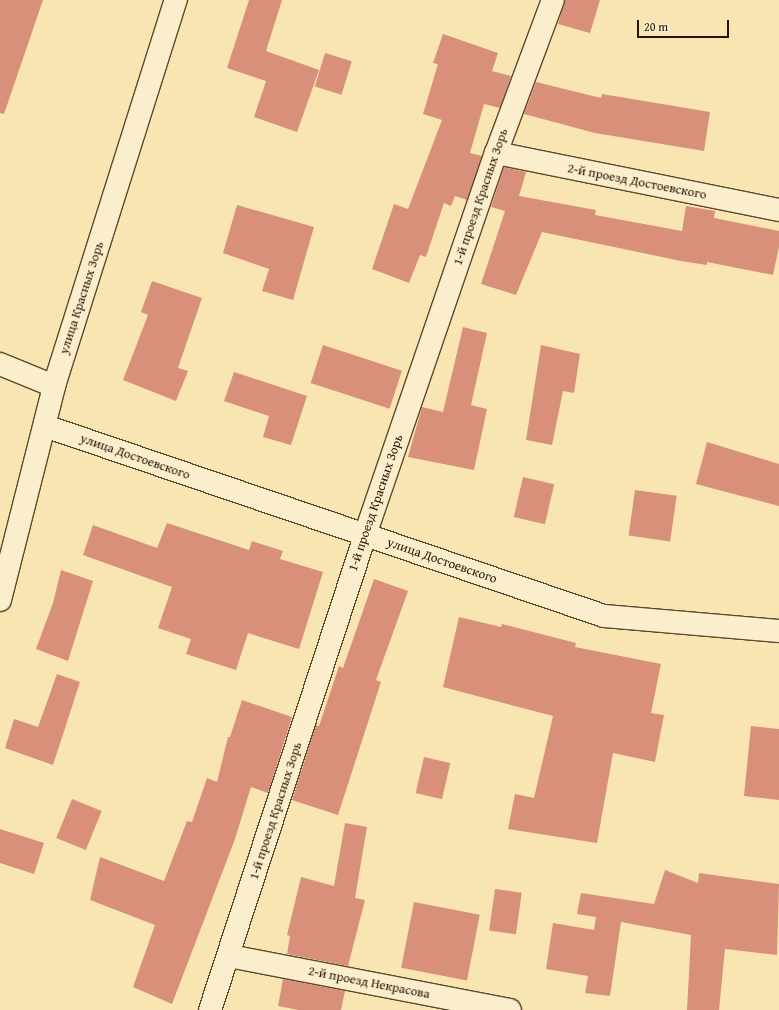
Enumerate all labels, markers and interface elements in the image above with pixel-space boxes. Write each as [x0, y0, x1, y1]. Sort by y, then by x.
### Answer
scale bar [639, 12, 731, 38]
text: 20 m [644, 18, 668, 35]
street label: 1-й проезд Красных Зорь [450, 127, 512, 267]
street label: 2-й проезд Достоевского [566, 161, 708, 203]
street label: улица Красных Зорь [56, 240, 108, 356]
street label: улица Достоевского [78, 431, 192, 483]
street label: 1-й проезд Красных Зорь [345, 433, 407, 573]
street label: улица Достоевского [385, 535, 499, 587]
street label: 1-й проезд Красных Зорь [246, 740, 306, 882]
street label: 2-й проезд Некрасова [307, 964, 431, 1002]

